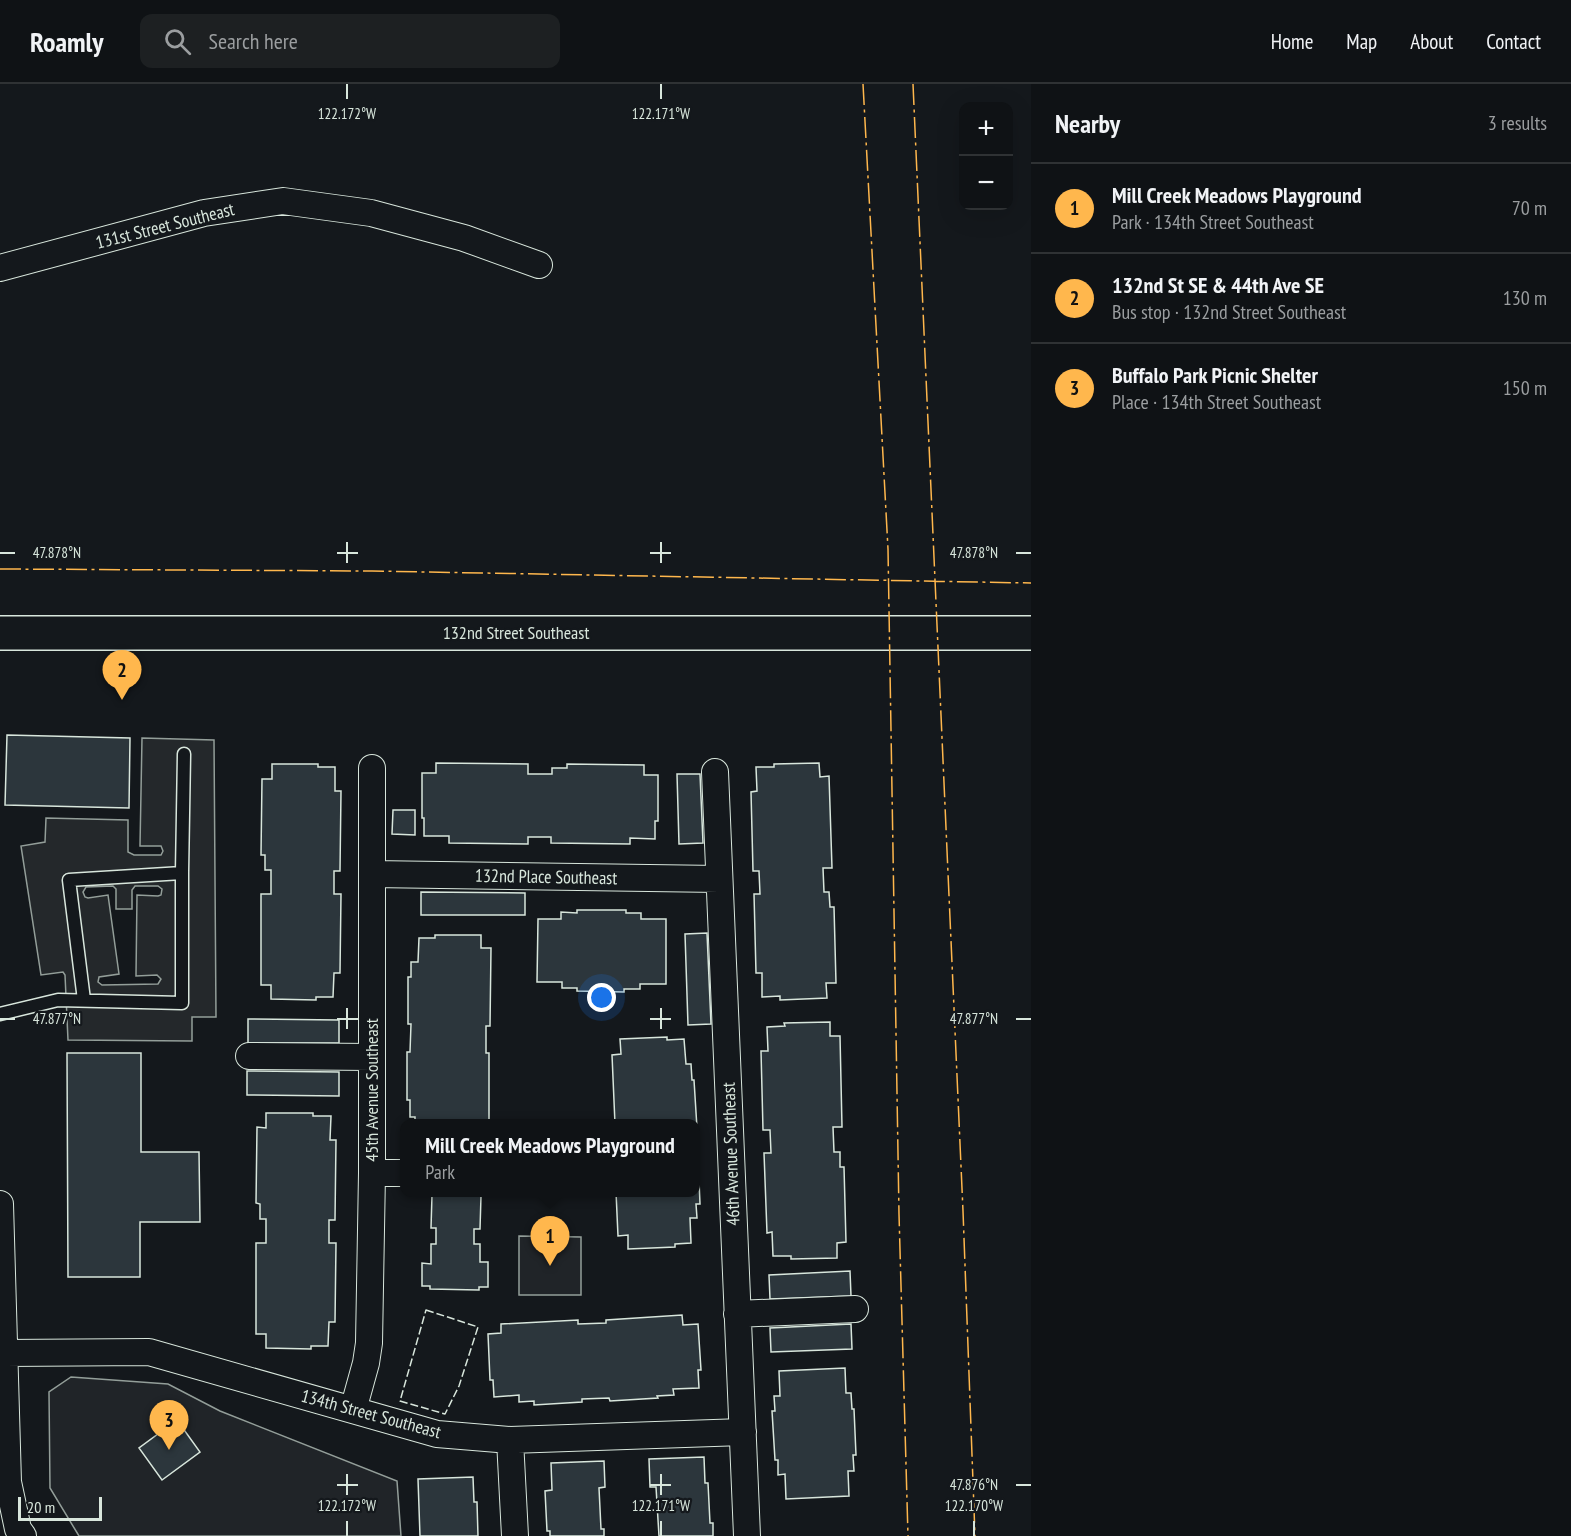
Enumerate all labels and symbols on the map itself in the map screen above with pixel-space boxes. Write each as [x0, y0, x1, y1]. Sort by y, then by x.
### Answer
text: 122.172°W [318, 104, 376, 123]
text: 122.171°W [632, 104, 690, 123]
street label: 131st Street Southeast [93, 197, 237, 254]
text: 47.878°N [33, 543, 81, 562]
text: 47.878°N [950, 543, 998, 562]
street label: 132nd Street Southeast [443, 621, 589, 644]
pin: 2 [102, 650, 142, 700]
street label: 132nd Place Southeast [475, 864, 617, 889]
your location [587, 983, 616, 1012]
text: 47.877°N [33, 1009, 81, 1028]
text: 47.877°N [950, 1009, 998, 1028]
street label: 45th Avenue Southeast [360, 1018, 383, 1162]
street label: 46th Avenue Southeast [717, 1082, 744, 1226]
pin: 1 [530, 1216, 570, 1266]
street label: 134th Street Southeast [299, 1384, 444, 1443]
pin: 3 [150, 1400, 188, 1450]
text: 47.876°N [950, 1475, 998, 1494]
scale bar [18, 1494, 102, 1522]
text: 122.172°W [318, 1496, 376, 1515]
text: 122.171°W [632, 1496, 690, 1515]
text: 122.170°W [945, 1496, 1003, 1515]

